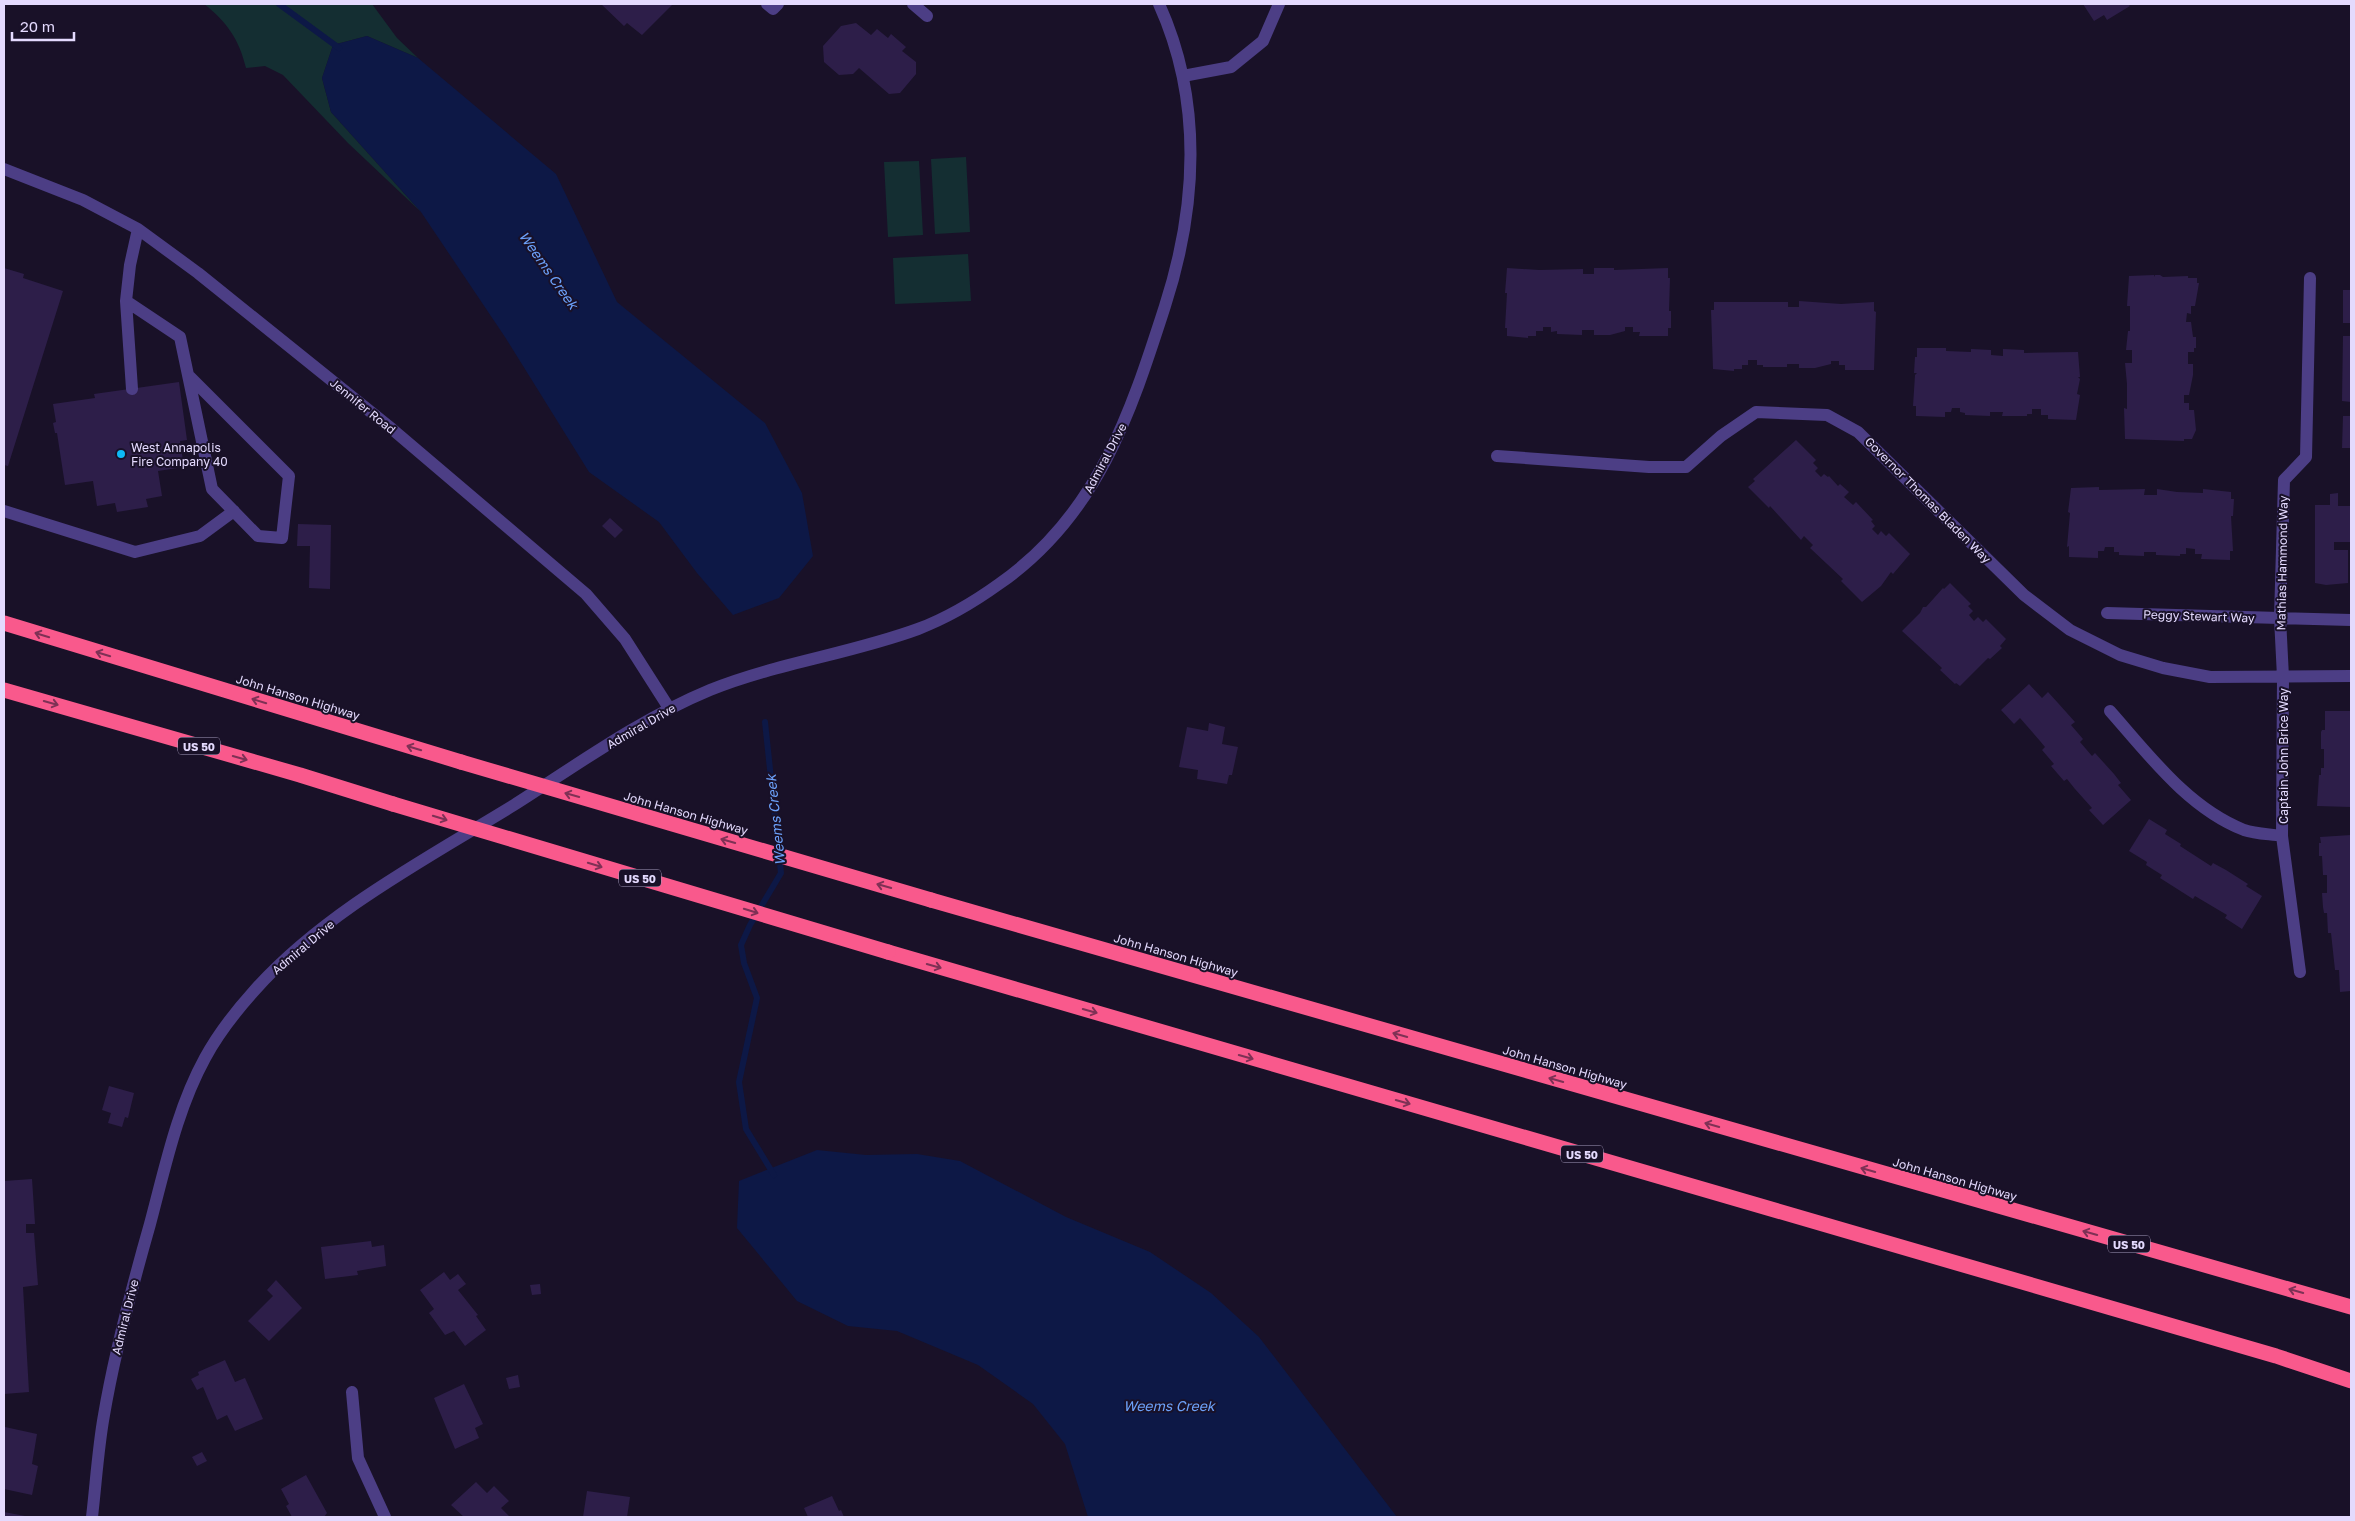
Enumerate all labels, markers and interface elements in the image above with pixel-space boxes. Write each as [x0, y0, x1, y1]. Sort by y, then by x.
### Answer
scale bar [12, 10, 75, 42]
text: 20 m [20, 17, 55, 35]
water label: Weems Creek [516, 228, 583, 314]
street label: Jennifer Road [327, 375, 399, 437]
street label: Admiral Drive [1080, 420, 1130, 496]
street label: Governor Thomas Bladen Way [1862, 434, 1994, 566]
place label: West Annapolis Fire Company 40 [131, 440, 228, 469]
marker: West Annapolis Fire Company 40 [115, 448, 127, 460]
street label: Mathias Hammond Way [2273, 495, 2291, 631]
street label: Peggy Stewart Way [2143, 607, 2255, 625]
one-way arrow [35, 630, 51, 640]
one-way arrow [95, 648, 111, 658]
street label: John Hanson Highway [234, 671, 362, 723]
street label: Captain John Brice Way [2276, 688, 2291, 824]
one-way arrow [251, 695, 267, 705]
one-way arrow [42, 699, 58, 709]
street label: Admiral Drive [604, 700, 678, 752]
road number: US 50 [178, 738, 220, 754]
one-way arrow [406, 742, 422, 752]
one-way arrow [232, 754, 248, 764]
water label: Weems Creek [762, 772, 788, 866]
street label: John Hanson Highway [622, 788, 750, 838]
one-way arrow [565, 789, 581, 799]
one-way arrow [431, 814, 447, 824]
one-way arrow [720, 835, 736, 845]
one-way arrow [587, 860, 603, 870]
road number: US 50 [619, 870, 661, 886]
one-way arrow [876, 881, 892, 891]
one-way arrow [743, 907, 759, 917]
street label: Admiral Drive [269, 916, 337, 978]
street label: John Hanson Highway [1112, 930, 1240, 980]
one-way arrow [926, 961, 942, 971]
one-way arrow [1082, 1007, 1098, 1017]
one-way arrow [1392, 1030, 1408, 1040]
street label: John Hanson Highway [1501, 1042, 1629, 1092]
one-way arrow [1238, 1052, 1254, 1062]
one-way arrow [1548, 1075, 1564, 1084]
one-way arrow [1394, 1097, 1410, 1107]
one-way arrow [1704, 1119, 1720, 1129]
road number: US 50 [1561, 1146, 1603, 1162]
street label: John Hanson Highway [1891, 1154, 2019, 1204]
one-way arrow [1861, 1164, 1877, 1174]
one-way arrow [2082, 1227, 2098, 1237]
road number: US 50 [2108, 1236, 2150, 1252]
street label: Admiral Drive [108, 1278, 142, 1356]
one-way arrow [2289, 1286, 2305, 1296]
water label: Weems Creek [1123, 1397, 1217, 1414]

